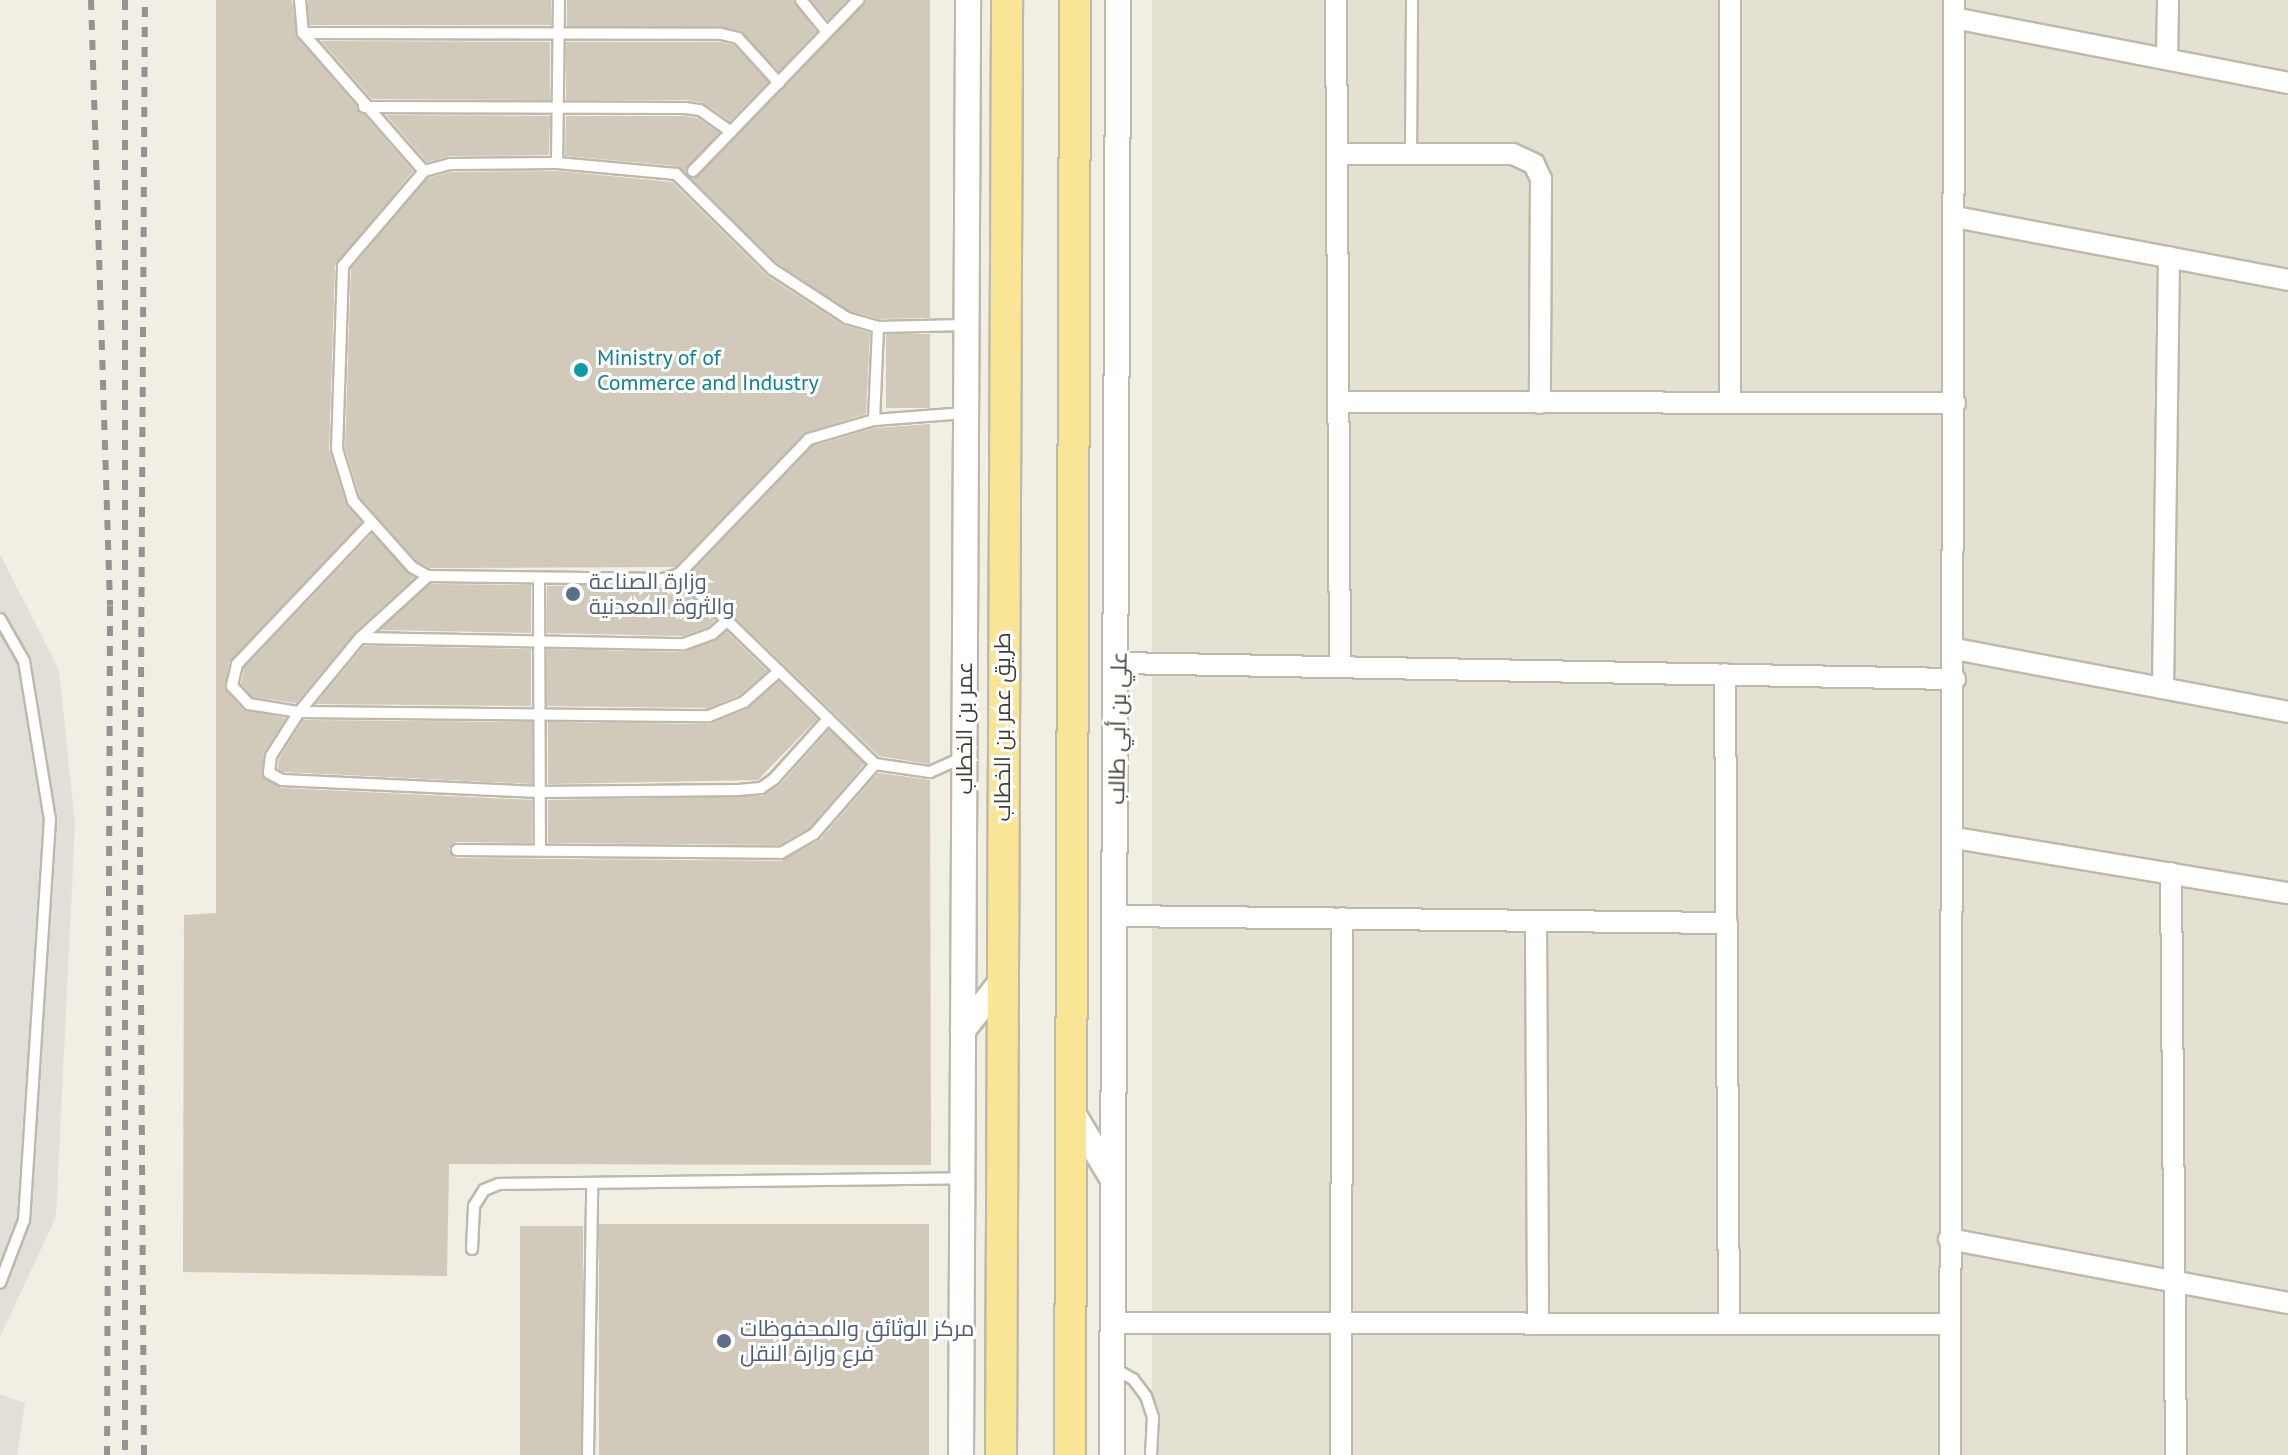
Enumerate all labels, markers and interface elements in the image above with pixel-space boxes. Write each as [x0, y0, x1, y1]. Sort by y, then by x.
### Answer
place label: Ministry of of Commerce and Industry [597, 344, 819, 396]
marker: Ministry of of Commerce and Industry [572, 361, 590, 379]
place label: وزارة الصناعة والثروة المعدنية [589, 568, 734, 620]
marker: وزارة الصناعة والثروة المعدنية [564, 585, 582, 603]
street label: طريق عمر بن الخطاب [990, 632, 1016, 822]
street label: علي بن أبي طالب [1103, 651, 1133, 805]
street label: عمر بن الخطاب [952, 661, 978, 795]
place label: مركز الوثائق والمحفوظات فرع وزارة النقل [740, 1315, 974, 1366]
marker: مركز الوثائق والمحفوظات فرع وزارة النقل [715, 1332, 733, 1350]

